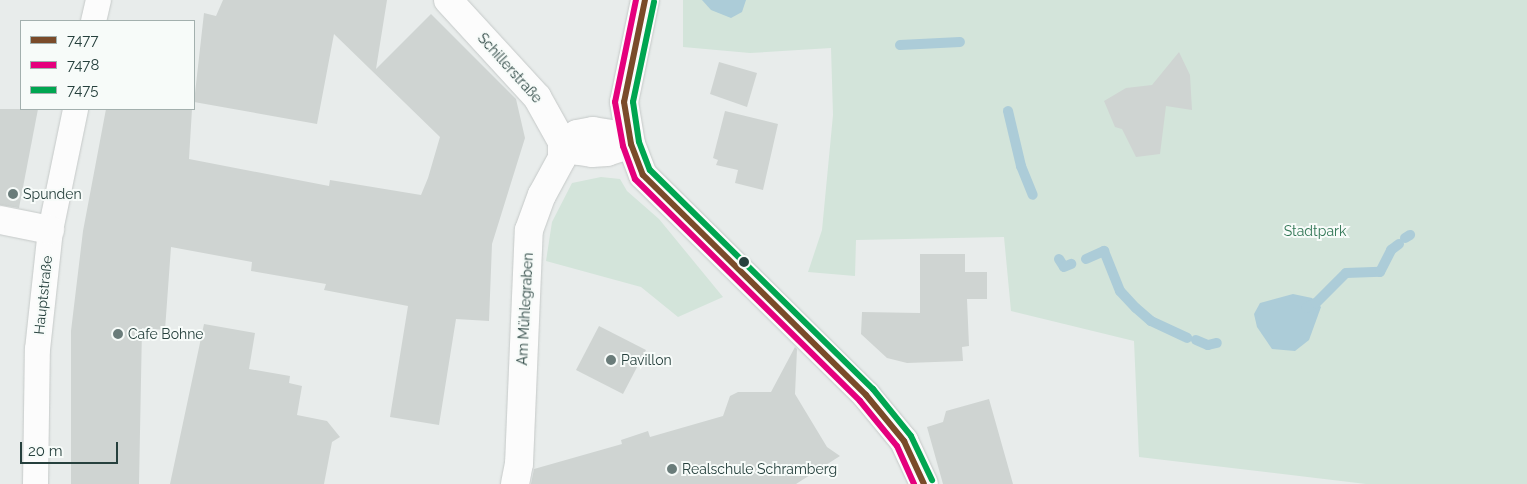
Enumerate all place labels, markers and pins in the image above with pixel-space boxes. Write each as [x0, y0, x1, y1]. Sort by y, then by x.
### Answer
place label: Spunden [23, 186, 82, 202]
marker: Spunden [7, 188, 19, 200]
unlabelled marker [739, 257, 749, 267]
place label: Cafe Bohne [128, 326, 204, 342]
marker: Cafe Bohne [112, 328, 124, 340]
place label: Pavillon [621, 352, 672, 368]
marker: Pavillon [605, 354, 617, 366]
place label: Realschule Schramberg [682, 461, 837, 477]
marker: Realschule Schramberg [666, 463, 678, 475]

